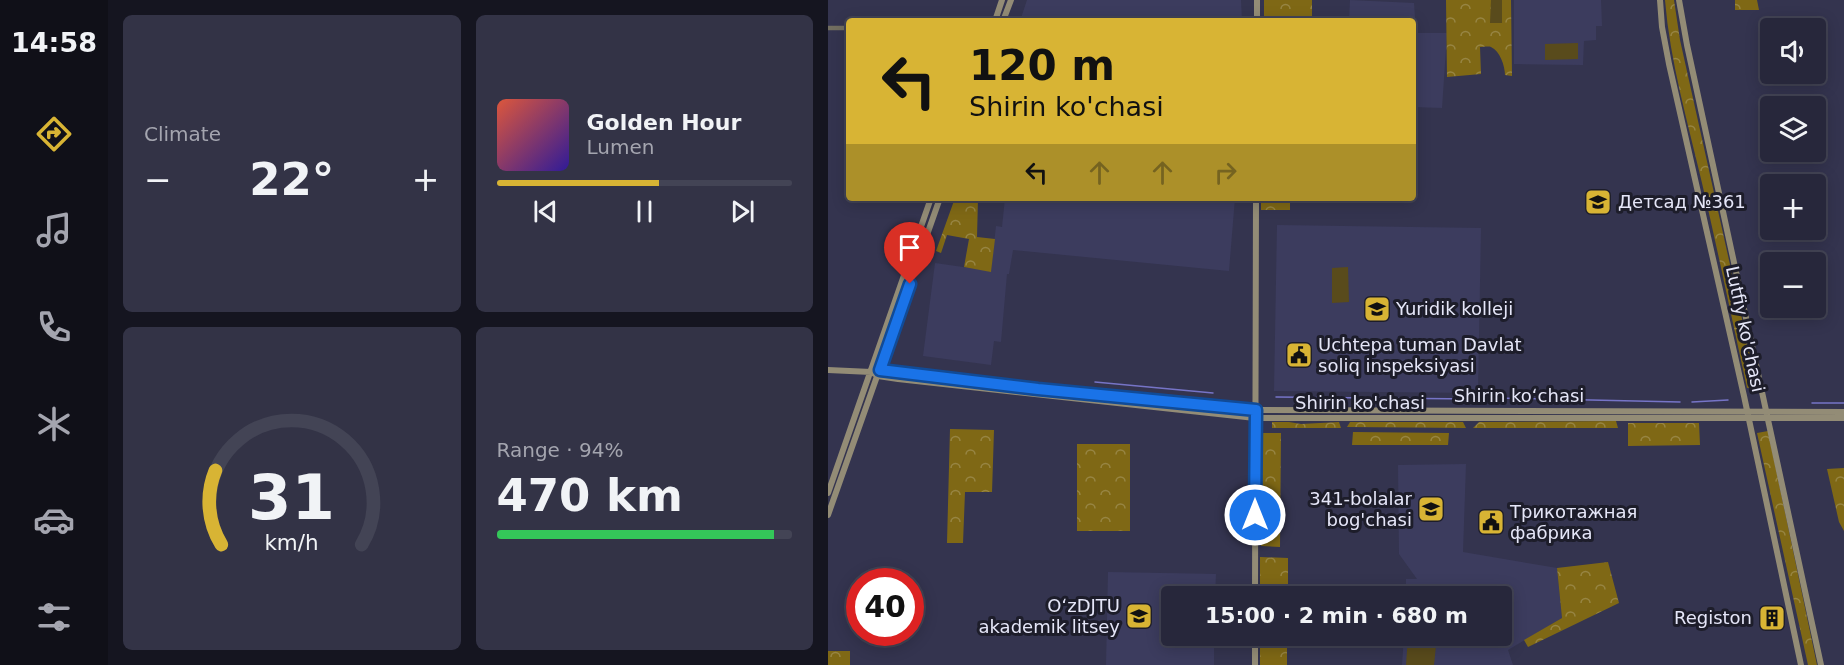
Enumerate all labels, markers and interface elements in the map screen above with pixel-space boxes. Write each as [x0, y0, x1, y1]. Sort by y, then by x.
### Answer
map controls [1760, 18, 1826, 318]
button: sound [1760, 18, 1826, 84]
text: 14:58 [11, 27, 97, 58]
text: 120 m [969, 41, 1115, 90]
icon: left [870, 42, 948, 120]
text: Shirin ko'chasi [969, 91, 1164, 122]
button: layers [1760, 96, 1826, 162]
text: Golden Hour [587, 110, 741, 135]
icon: directions [33, 113, 75, 155]
text: Climate [144, 122, 221, 146]
text: Lumen [587, 135, 654, 159]
text: 22° [249, 153, 334, 206]
icon: left [1020, 156, 1053, 189]
icon: ahead [1083, 156, 1116, 189]
icon: ahead [1146, 156, 1179, 189]
icon: right [1209, 156, 1242, 189]
text: − [144, 160, 172, 199]
text: + [412, 160, 440, 199]
button: + [1760, 174, 1826, 240]
school or university icon: Детсад №361 [1583, 187, 1613, 217]
place label: Детсад №361 [1618, 191, 1746, 212]
icon: previous [529, 195, 562, 228]
icon: pause [628, 195, 661, 228]
icon: next [726, 195, 759, 228]
icon: music [33, 209, 75, 251]
pin [884, 222, 935, 284]
icon: arrive [893, 231, 926, 264]
button: − [1760, 252, 1826, 318]
street label: Lutfiy ko'chasi [1722, 264, 1769, 394]
school or university icon: Yuridik kolleji [1362, 294, 1392, 324]
place label: Yuridik kolleji [1395, 298, 1513, 319]
icon: phone [33, 306, 75, 348]
place label: Uchtepa tuman Davlat soliq inspeksiyasi [1318, 334, 1522, 376]
public building icon: Uchtepa tuman Davlat soliq inspeksiyasi [1284, 340, 1314, 370]
street label: Shirin koʻchasi [1454, 385, 1584, 406]
street label: Shirin ko'chasi [1295, 392, 1425, 413]
icon: climate [33, 403, 75, 445]
text: Range · 94% [497, 438, 623, 462]
text: 31 [248, 461, 335, 534]
text: 470 km [497, 469, 683, 522]
position arrow [1223, 483, 1287, 547]
place label: 341-bolalar bog'chasi [1309, 488, 1413, 530]
school or university icon: 341-bolalar bog'chasi [1416, 494, 1446, 524]
icon: car [33, 499, 75, 541]
place label: Трикотажная фабрика [1509, 501, 1637, 543]
public building icon: Трикотажная фабрика [1476, 507, 1506, 537]
text: km/h [265, 531, 319, 556]
speed limit sign: 40 [846, 568, 924, 646]
place label: OʻzDJTU akademik litsey [978, 595, 1120, 637]
icon: filters [33, 596, 75, 638]
school or university icon: OʻzDJTU akademik litsey [1124, 601, 1154, 631]
text: 15:00 · 2 min · 680 m [1205, 603, 1468, 628]
building icon: Registon [1757, 603, 1787, 633]
place label: Registon [1674, 607, 1752, 628]

